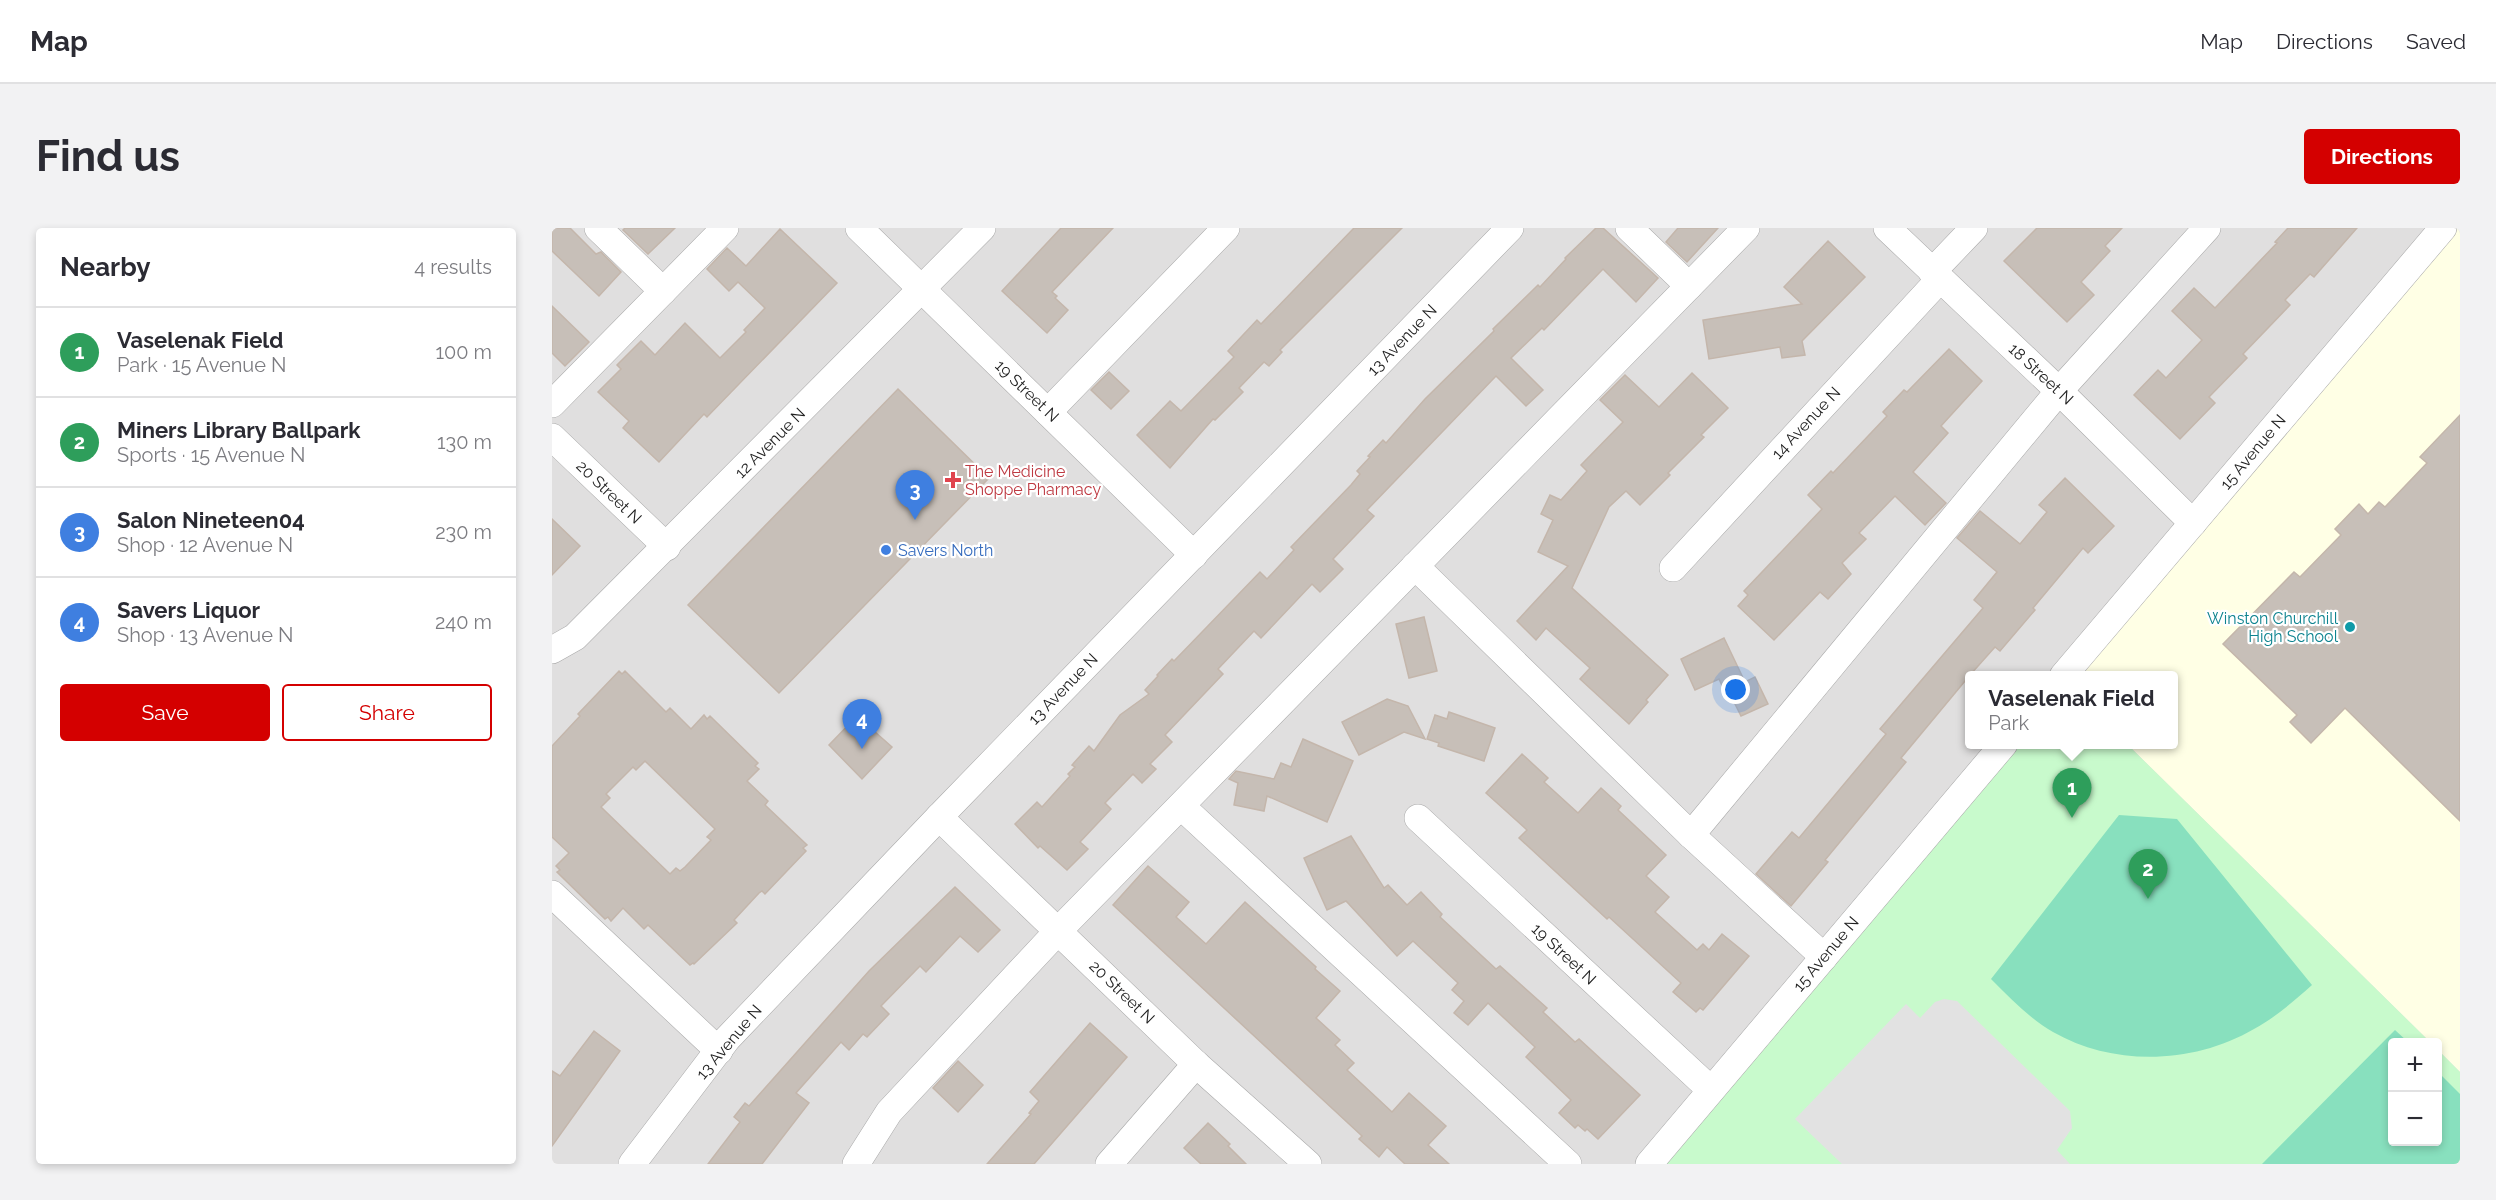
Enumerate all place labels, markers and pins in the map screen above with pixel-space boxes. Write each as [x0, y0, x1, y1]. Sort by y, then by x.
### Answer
place label: The Medicine Shoppe Pharmacy [965, 462, 1101, 499]
pin: 3 [896, 470, 934, 520]
marker: The Medicine Shoppe Pharmacy [946, 473, 960, 487]
place label: Savers North [898, 541, 993, 560]
marker: Savers North [879, 543, 893, 557]
place label: Winston Churchill High School [2207, 609, 2339, 646]
marker: Winston Churchill High School [2343, 620, 2357, 634]
pin: 4 [842, 700, 882, 749]
pin: 1 [2052, 768, 2092, 818]
pin: 2 [2128, 850, 2168, 899]

